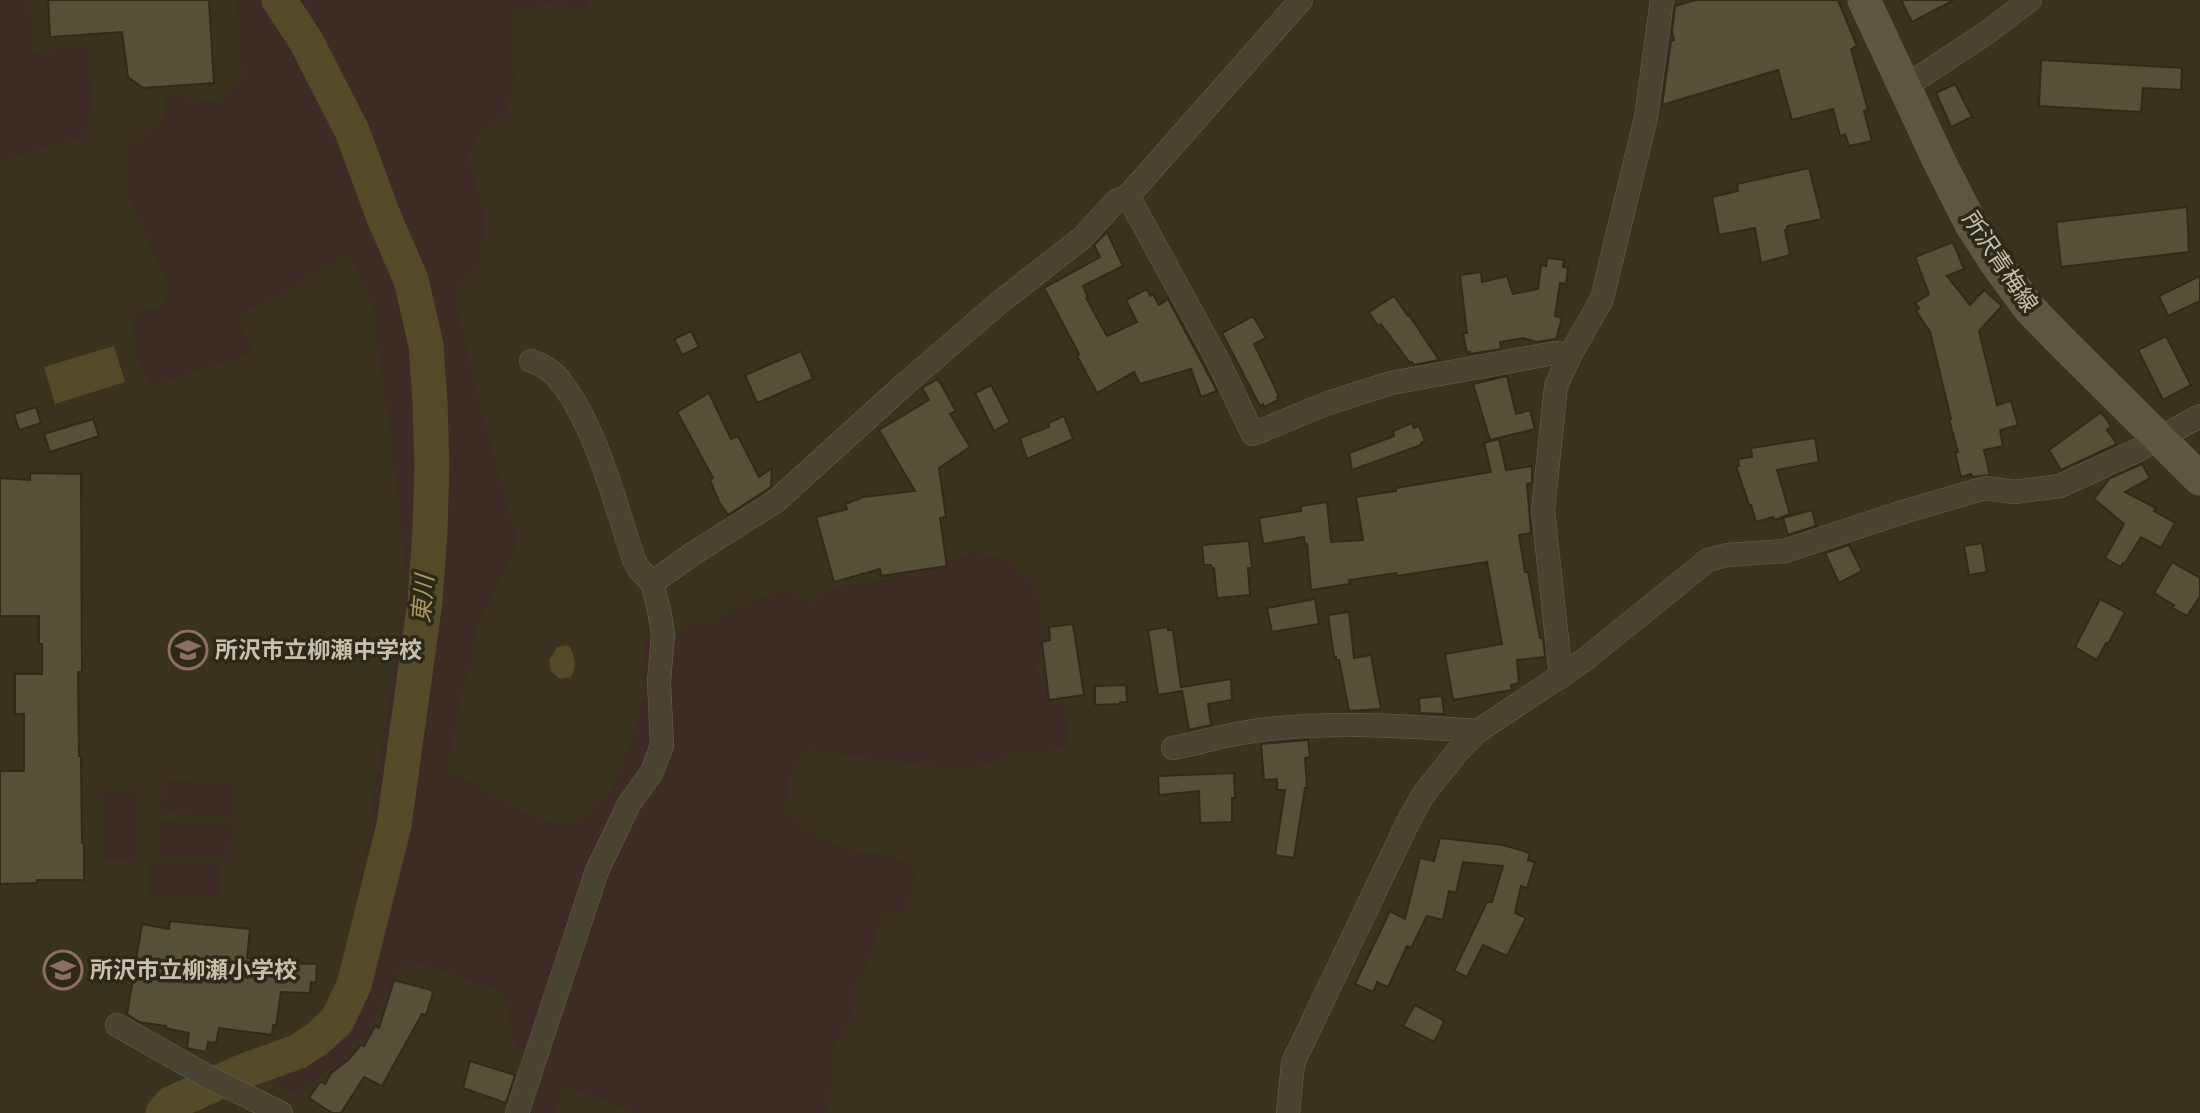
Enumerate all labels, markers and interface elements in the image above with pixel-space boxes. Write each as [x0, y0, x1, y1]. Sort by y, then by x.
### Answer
street label: 所沢青梅線 [1957, 207, 2043, 317]
water label: 東川 [407, 571, 439, 624]
school or university icon: 所沢市立柳瀬中学校 [167, 629, 209, 671]
place label: 所沢市立柳瀬中学校 [215, 637, 422, 664]
school or university icon: 所沢市立柳瀬小学校 [42, 949, 84, 991]
place label: 所沢市立柳瀬小学校 [90, 957, 297, 984]

